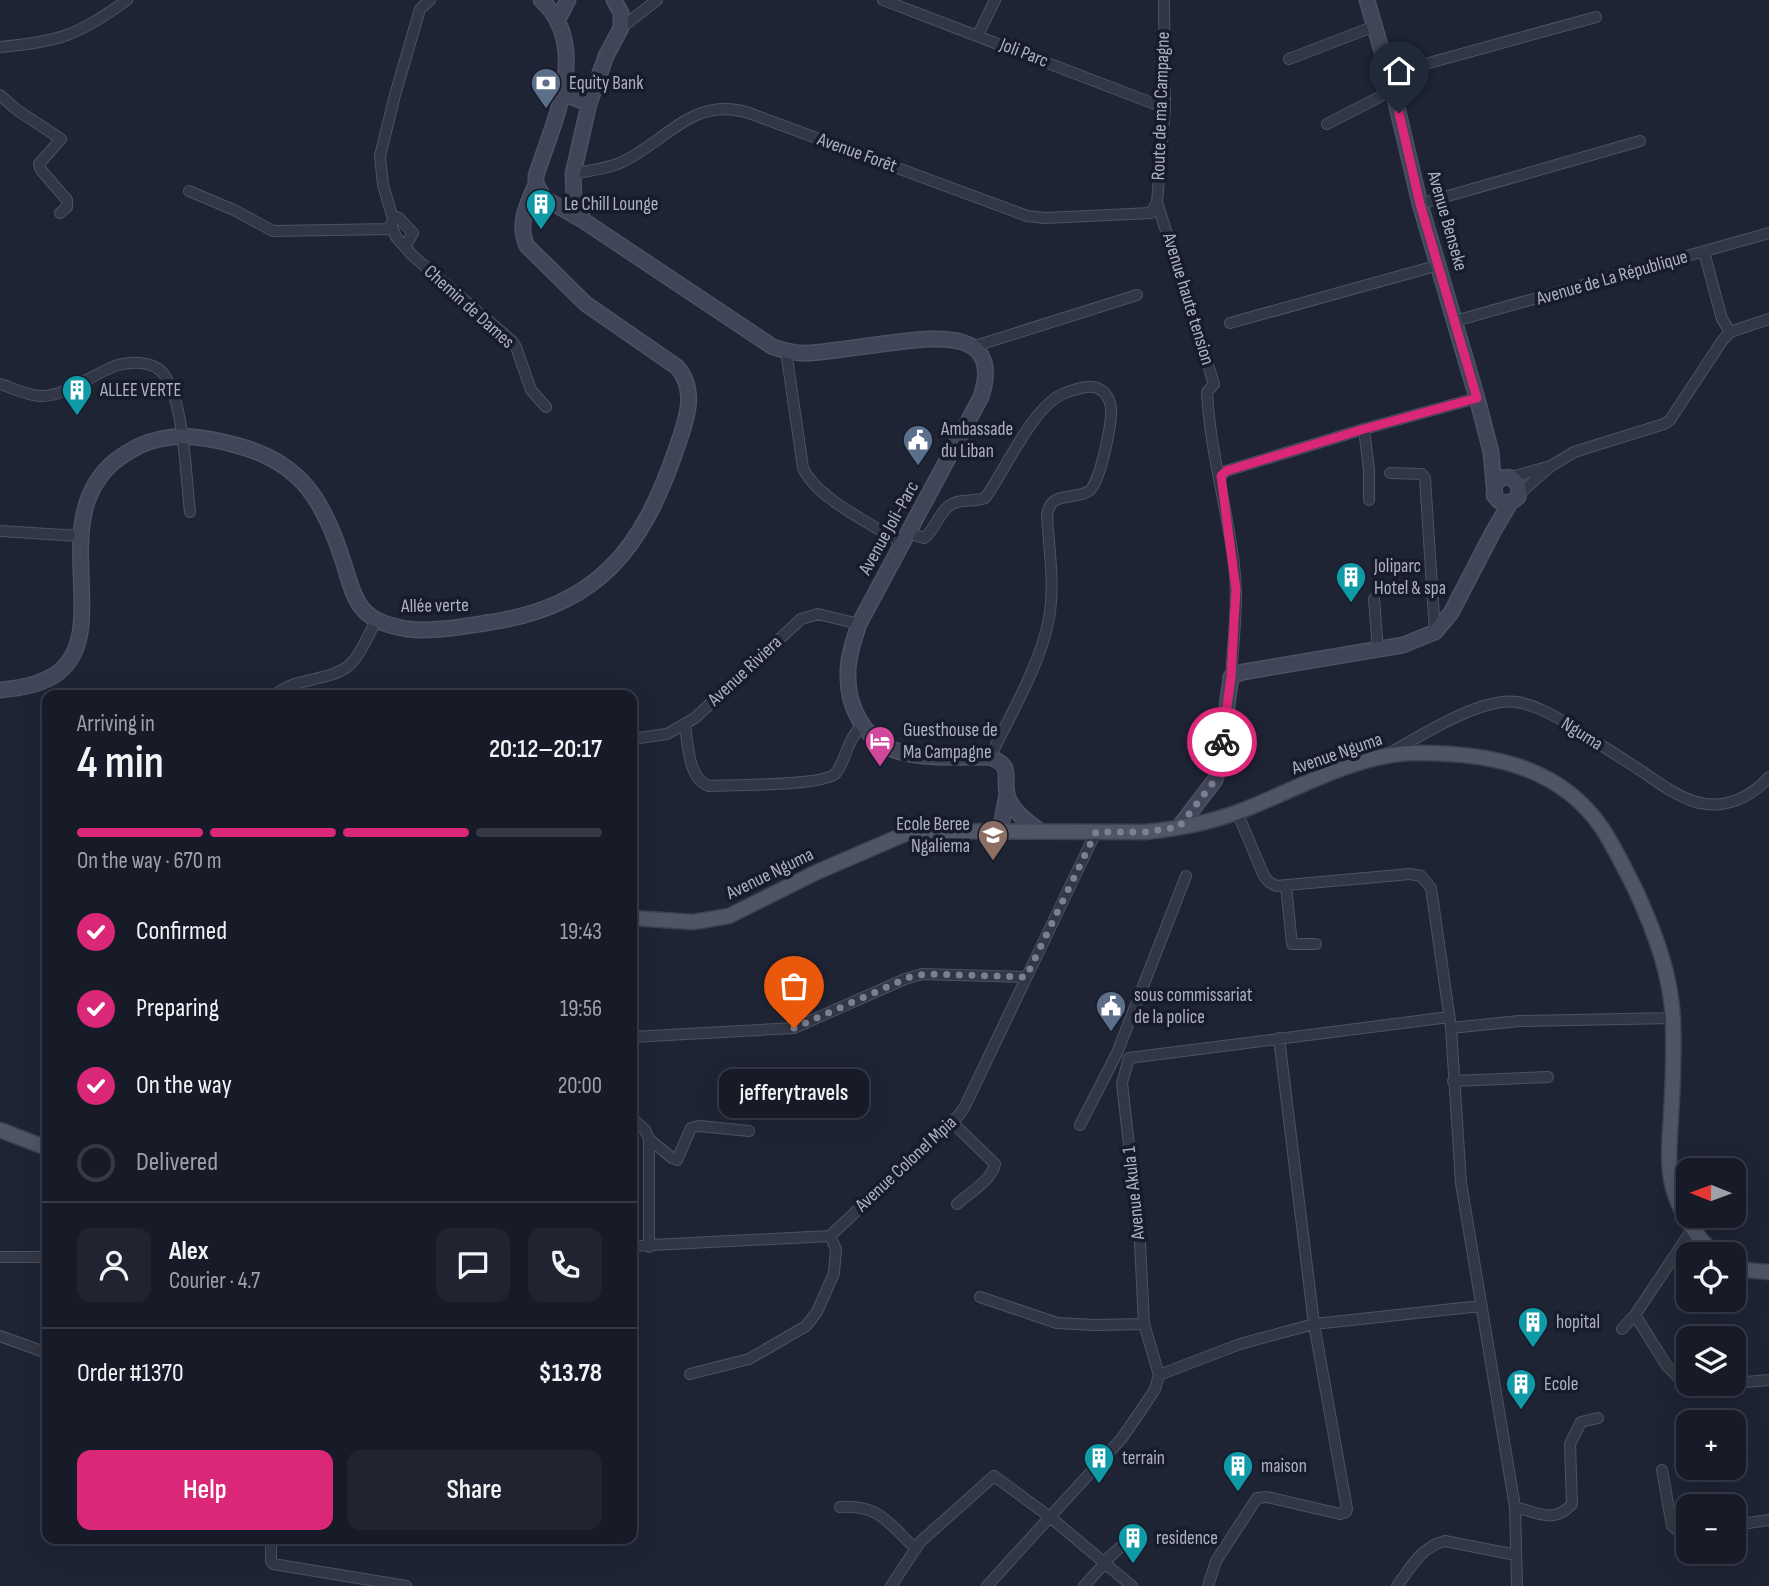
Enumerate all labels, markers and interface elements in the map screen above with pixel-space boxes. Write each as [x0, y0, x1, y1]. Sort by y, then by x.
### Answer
street label: Route de ma Campagne [1147, 31, 1175, 181]
street label: Joli Parc [996, 33, 1052, 73]
pin [1369, 41, 1429, 113]
icon: home [1380, 52, 1418, 90]
bank icon: Equity Bank [529, 66, 563, 110]
place label: Equity Bank [569, 72, 644, 95]
street label: Avenue Forêt [813, 128, 900, 178]
street label: Avenue Benseke [1422, 167, 1472, 274]
building icon: Le Chill Lounge [524, 187, 558, 231]
place label: Le Chill Lounge [564, 193, 658, 216]
street label: Avenue haute tension [1157, 229, 1219, 368]
street label: Avenue de La République [1533, 245, 1690, 311]
street label: Chemin de Dames [419, 260, 519, 354]
building icon: ALLEE VERTE [60, 373, 94, 417]
place label: ALLEE VERTE [99, 379, 181, 402]
place label: Ambassade du Liban [940, 418, 1013, 463]
public building icon: Ambassade du Liban [901, 423, 935, 467]
street label: Avenue Joli-Parc [853, 477, 924, 580]
place label: Joliparc Hotel & spa [1373, 555, 1446, 600]
building icon: Joliparc Hotel & spa [1334, 560, 1368, 604]
street label: Allée verte [400, 594, 469, 618]
street label: Avenue Riviera [702, 631, 787, 712]
courier [1187, 707, 1257, 777]
text: Arriving in [77, 710, 155, 738]
street label: Nguma [1557, 712, 1607, 756]
place label: Guesthouse de Ma Campagne [903, 719, 998, 764]
icon: bike [1203, 723, 1241, 761]
hotel icon: Guesthouse de Ma Campagne [863, 724, 897, 768]
street label: Avenue Nguma [1288, 728, 1385, 781]
text: 20:12–20:17 [489, 734, 602, 765]
text: 4 min [77, 736, 164, 791]
place label: Ecole Beree Ngaliema [896, 813, 970, 858]
school or university icon: Ecole Beree Ngaliema [976, 818, 1010, 862]
street label: Avenue Nguma [722, 843, 817, 905]
text: On the way · 670 m [77, 847, 221, 875]
icon: check [77, 913, 115, 951]
text: Confirmed [136, 916, 227, 947]
text: 19:43 [560, 918, 602, 946]
pin [764, 956, 824, 1028]
icon: bag [775, 967, 813, 1005]
place label: sous commissariat de la police [1134, 984, 1253, 1029]
public building icon: sous commissariat de la police [1094, 989, 1128, 1033]
icon: check [77, 990, 115, 1028]
text: Preparing [136, 993, 219, 1024]
text: 19:56 [560, 995, 602, 1023]
icon: check [77, 1067, 115, 1105]
text: On the way [136, 1070, 232, 1101]
callout: jefferytravels [719, 1070, 869, 1119]
text: 20:00 [558, 1072, 602, 1100]
text: jefferytravels [740, 1079, 848, 1107]
street label: Avenue Colonel Mpia [850, 1111, 961, 1217]
street label: Avenue Akula 1 [1118, 1145, 1150, 1242]
text: Delivered [136, 1147, 218, 1178]
north arrow [1676, 1158, 1746, 1228]
map controls [1676, 1158, 1746, 1564]
button: person [77, 1228, 151, 1302]
button: chat [436, 1228, 510, 1302]
button: phone [528, 1228, 602, 1302]
text: Alex [169, 1236, 209, 1267]
button: locate [1676, 1242, 1746, 1312]
text: Courier · 4.7 [169, 1267, 260, 1295]
building icon: hopital [1516, 1305, 1550, 1349]
place label: hopital [1556, 1311, 1600, 1334]
button: layers [1676, 1326, 1746, 1396]
text: Order #1370 [77, 1358, 184, 1389]
text: $13.78 [538, 1358, 602, 1389]
building icon: Ecole [1504, 1367, 1538, 1411]
place label: Ecole [1544, 1373, 1578, 1396]
button: + [1676, 1410, 1746, 1480]
building icon: terrain [1082, 1441, 1116, 1485]
place label: terrain [1122, 1447, 1165, 1470]
building icon: maison [1221, 1449, 1255, 1493]
button: Help [77, 1450, 333, 1530]
button: Share [347, 1450, 602, 1530]
place label: maison [1261, 1455, 1307, 1478]
button: − [1676, 1494, 1746, 1564]
building icon: residence [1116, 1521, 1150, 1565]
place label: residence [1156, 1527, 1218, 1550]

